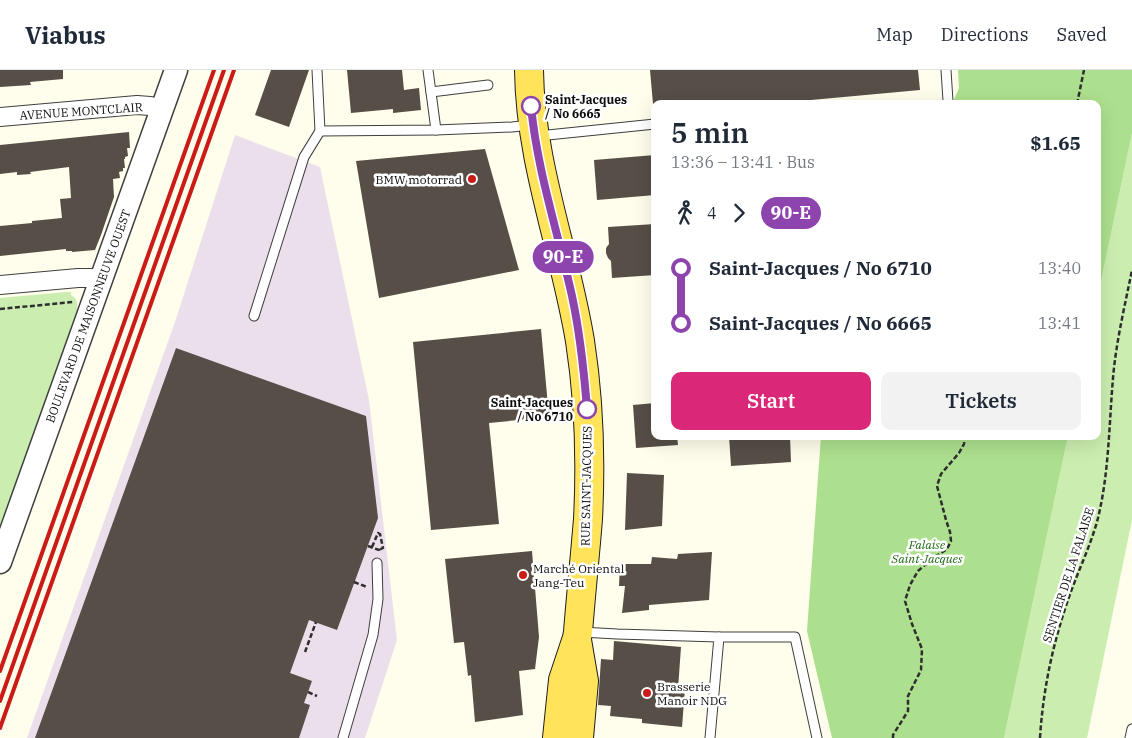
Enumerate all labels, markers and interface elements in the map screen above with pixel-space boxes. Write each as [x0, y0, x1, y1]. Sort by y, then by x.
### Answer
text: Viabus [25, 19, 106, 51]
text: Map [876, 23, 913, 46]
text: Directions [941, 23, 1029, 46]
text: Saved [1057, 23, 1107, 46]
place label: Saint-Jacques / No 6665 [545, 92, 627, 121]
marker: Saint-Jacques / No 6665 [521, 96, 541, 116]
street label: AVENUE MONTCLAIR [19, 99, 143, 123]
text: 5 min [671, 114, 749, 151]
text: $1.65 [1030, 131, 1081, 155]
text: 13:36 – 13:41 · Bus [671, 152, 815, 172]
place label: BMW motorrad [375, 172, 462, 187]
marker: BMW motorrad [466, 173, 478, 185]
icon: walk [671, 199, 699, 227]
icon: forward [725, 199, 753, 227]
text: 90-E [771, 201, 811, 224]
text: 4 [707, 203, 717, 223]
street label: BOULEVARD DE MAISONNEUVE OUEST [42, 207, 134, 425]
line badge: 90-E [528, 241, 598, 273]
text: 90-E [543, 245, 583, 268]
text: Saint-Jacques / No 6710 [709, 256, 932, 280]
text: 13:40 [1038, 258, 1081, 278]
text: Saint-Jacques / No 6665 [709, 311, 932, 335]
text: 13:41 [1038, 313, 1081, 333]
button: Start [671, 372, 871, 430]
button: Tickets [881, 372, 1081, 430]
place label: Saint-Jacques / No 6710 [491, 395, 573, 424]
marker: Saint-Jacques / No 6710 [577, 399, 597, 419]
street label: RUE SAINT-JACQUES [577, 426, 595, 546]
street label: SENTIER DE LA FALAISE [1039, 505, 1097, 645]
park label: Falaise Saint-Jacques [891, 537, 963, 566]
place label: Marché Oriental Jang-Teu [533, 561, 625, 590]
marker: Marché Oriental Jang-Teu [517, 569, 529, 581]
place label: Brasserie Manoir NDG [657, 679, 727, 708]
marker: Brasserie Manoir NDG [641, 687, 653, 699]

